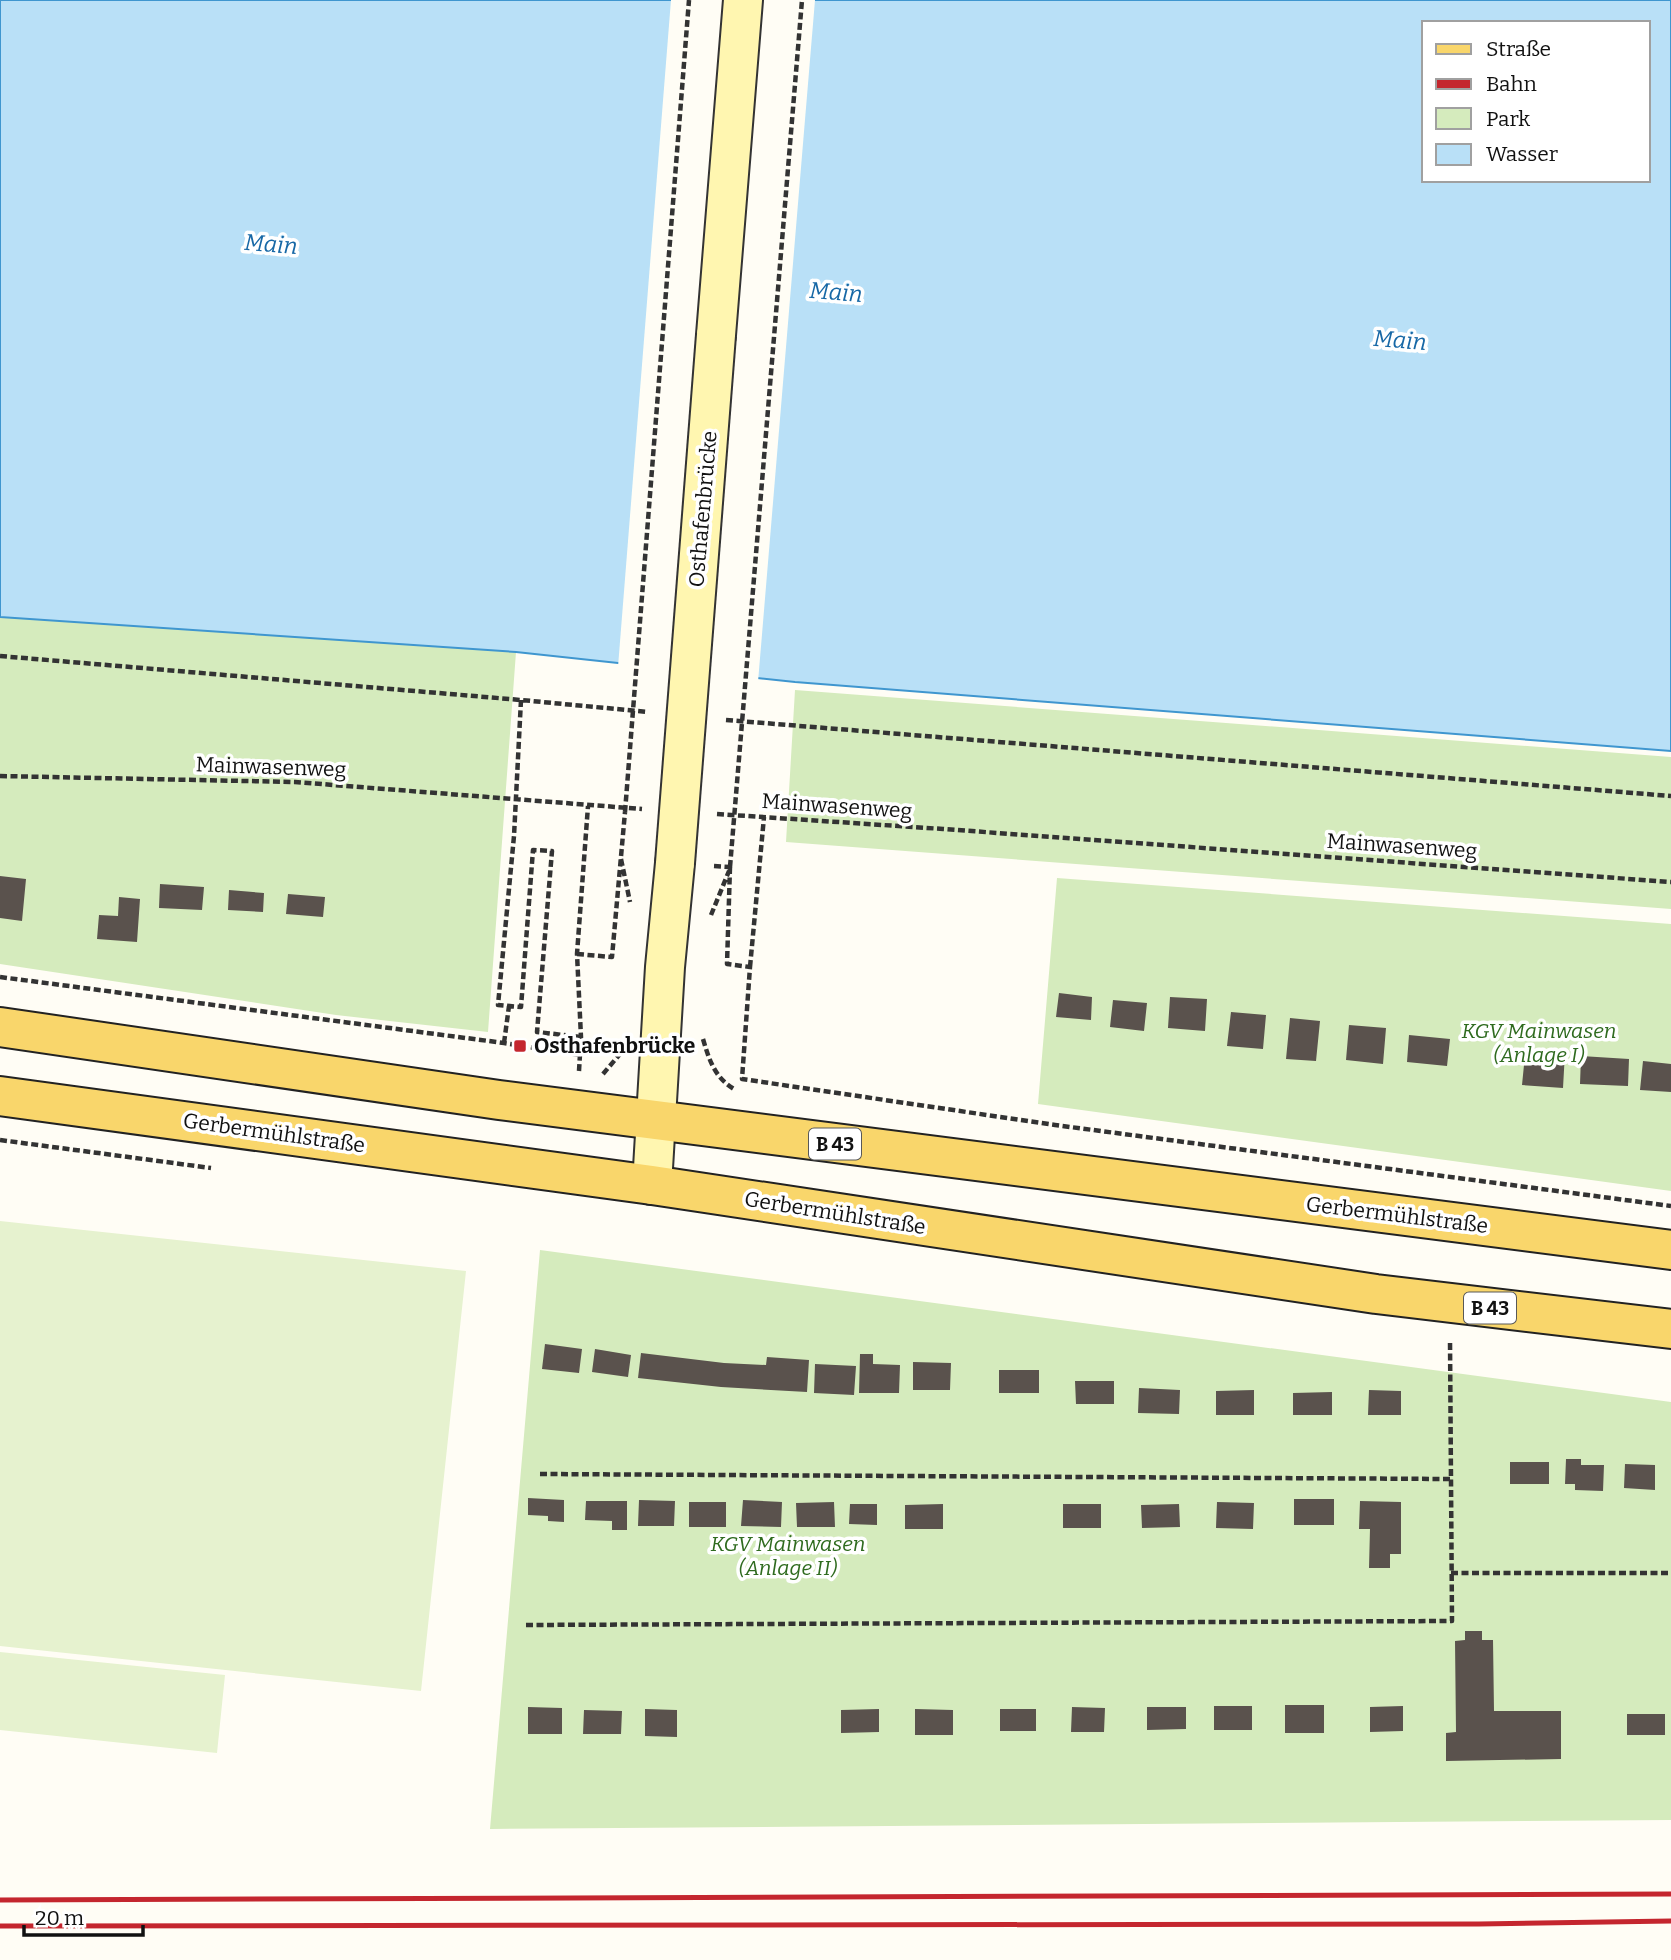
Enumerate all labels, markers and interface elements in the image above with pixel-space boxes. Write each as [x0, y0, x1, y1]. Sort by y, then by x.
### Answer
legend [1422, 21, 1650, 182]
text: Straße [1486, 36, 1551, 62]
text: Bahn [1486, 71, 1537, 97]
text: Park [1486, 106, 1530, 132]
text: Wasser [1486, 141, 1558, 167]
water label: Main [243, 228, 299, 260]
water label: Main [808, 276, 864, 308]
water label: Main [1372, 324, 1428, 356]
street label: Osthafenbrücke [683, 430, 723, 588]
street label: Mainwasenweg [195, 751, 347, 783]
street label: Mainwasenweg [761, 788, 913, 824]
street label: Mainwasenweg [1326, 828, 1478, 864]
park label: KGV Mainwasen (Anlage I) [1461, 1018, 1617, 1068]
place label: Osthafenbrücke [534, 1033, 695, 1059]
marker: Osthafenbrücke [512, 1038, 528, 1054]
street label: Gerbermühlstraße [181, 1107, 367, 1159]
road number: B 43 [809, 1128, 861, 1160]
street label: Gerbermühlstraße [742, 1186, 928, 1240]
street label: Gerbermühlstraße [1304, 1191, 1490, 1239]
road number: B 43 [1464, 1292, 1516, 1324]
park label: KGV Mainwasen (Anlage II) [710, 1531, 866, 1581]
scale bar [24, 1894, 144, 1938]
text: 20 m [35, 1905, 84, 1931]

